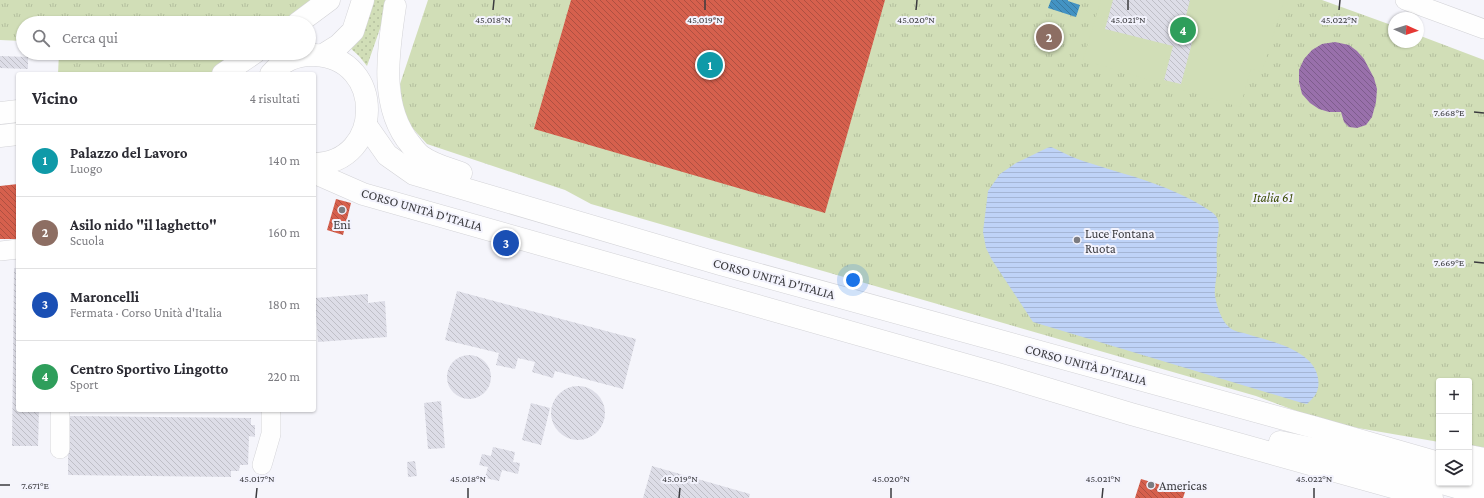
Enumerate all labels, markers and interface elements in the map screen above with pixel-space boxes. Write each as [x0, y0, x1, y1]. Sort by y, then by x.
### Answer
north arrow [1388, 12, 1424, 48]
text: 45.018°N [475, 14, 511, 25]
text: 45.019°N [687, 14, 723, 25]
text: 45.020°N [897, 14, 935, 25]
text: 45.021°N [1110, 14, 1146, 25]
text: 45.022°N [1321, 14, 1358, 25]
pin: 4 [1170, 15, 1196, 45]
search box [16, 16, 316, 60]
pin: 2 [1036, 22, 1062, 52]
icon: search [30, 27, 52, 49]
text: Cerca qui [62, 30, 118, 46]
pin: 1 [697, 50, 723, 80]
text: Vicino [32, 89, 78, 108]
text: 4 risultati [250, 91, 300, 106]
text: 7.668°E [1434, 107, 1465, 118]
text: Palazzo del Lavoro [70, 145, 188, 161]
text: 1 [43, 153, 47, 168]
text: 140 m [269, 153, 300, 168]
text: Luogo [70, 161, 102, 176]
street label: CORSO UNITÀ D'ITALIA [360, 185, 485, 234]
park label: Italia 61 [1253, 190, 1293, 205]
marker: Eni [337, 205, 347, 215]
text: Asilo nido "il laghetto" [70, 217, 217, 233]
place label: Eni [333, 217, 351, 232]
text: 2 [42, 225, 48, 240]
text: 160 m [269, 225, 300, 240]
place label: Luce Fontana Ruota [1085, 226, 1155, 256]
pin: 3 [493, 228, 519, 258]
text: Scuola [70, 233, 104, 248]
marker: Luce Fontana Ruota [1072, 235, 1082, 245]
street label: CORSO UNITÀ D'ITALIA [711, 255, 837, 302]
text: 7.669°E [1434, 257, 1465, 268]
your location [843, 270, 863, 290]
text: Maroncelli [70, 289, 139, 305]
text: 3 [42, 297, 48, 312]
text: 180 m [268, 297, 300, 312]
text: Fermata · Corso Unità d'Italia [70, 305, 222, 320]
street label: CORSO UNITÀ D'ITALIA [1023, 341, 1149, 388]
text: Centro Sportivo Lingotto [70, 361, 228, 377]
text: 4 [41, 369, 49, 384]
text: 220 m [267, 369, 300, 384]
text: Sport [70, 377, 98, 392]
map controls [1436, 378, 1472, 486]
button: + [1436, 378, 1472, 414]
button: − [1436, 414, 1472, 450]
button: layers [1436, 450, 1472, 486]
text: 45.017°N [239, 473, 275, 484]
text: 45.018°N [450, 473, 486, 484]
text: 45.019°N [662, 473, 698, 484]
text: 45.020°N [872, 473, 910, 484]
text: 45.021°N [1085, 473, 1121, 484]
text: 45.022°N [1296, 473, 1333, 484]
place label: Americas [1159, 478, 1207, 493]
text: 7.671°E [21, 480, 49, 491]
marker: Americas [1146, 480, 1156, 490]

